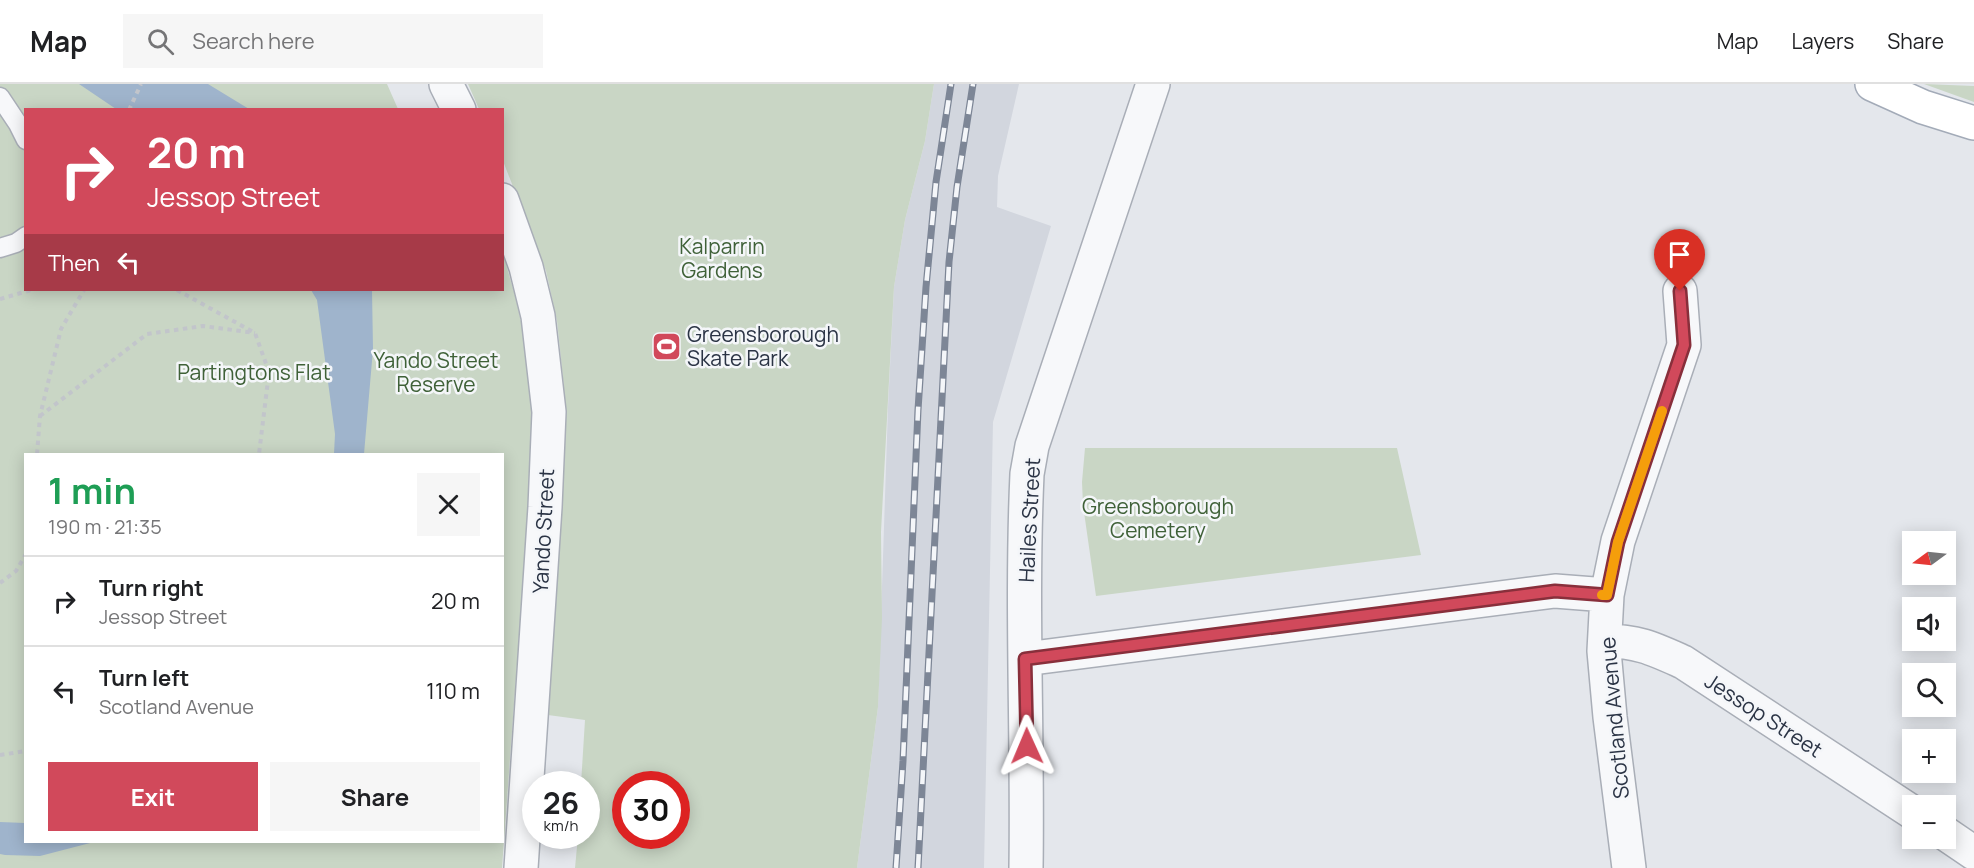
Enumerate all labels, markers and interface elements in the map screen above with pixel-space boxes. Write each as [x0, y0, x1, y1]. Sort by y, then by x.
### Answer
search box [123, 14, 543, 68]
text: Map [30, 22, 87, 60]
icon: search [144, 25, 177, 58]
text: Search here [192, 26, 315, 56]
text: Map [1717, 27, 1758, 55]
text: Layers [1791, 27, 1854, 55]
text: Share [1887, 27, 1944, 55]
text: 20 m [147, 123, 246, 181]
icon: right [48, 132, 126, 210]
text: Jessop Street [147, 178, 320, 215]
pin [1654, 229, 1705, 291]
park label: Kalparrin Gardens [679, 232, 765, 284]
icon: arrive [1663, 238, 1696, 271]
icon: left [112, 246, 145, 279]
text: Then [48, 248, 100, 278]
place label: Greensborough Skate Park [687, 320, 839, 372]
sports icon: Greensborough Skate Park [650, 330, 682, 362]
park label: Yando Street Reserve [374, 346, 498, 398]
park label: Partingtons Flat [177, 358, 331, 386]
street label: Hailes Street [1012, 457, 1046, 583]
text: 1 min [48, 466, 136, 515]
street label: Yando Street [526, 468, 560, 594]
button: close [417, 473, 480, 536]
park label: Greensborough Cemetery [1082, 492, 1234, 544]
text: 190 m · 21:35 [48, 513, 162, 540]
north arrow [1902, 531, 1956, 585]
map controls [1902, 531, 1956, 849]
text: Turn right [99, 573, 204, 603]
icon: right [48, 585, 81, 618]
text: 20 m [431, 586, 480, 616]
button: sound [1902, 597, 1956, 651]
text: Jessop Street [99, 603, 227, 630]
street label: Scotland Avenue [1593, 636, 1635, 800]
text: Turn left [99, 663, 189, 693]
button: search [1902, 663, 1956, 717]
street label: Jessop Street [1700, 667, 1828, 763]
icon: left [48, 675, 81, 708]
text: 110 m [426, 676, 480, 706]
text: Scotland Avenue [99, 693, 254, 720]
position arrow [995, 714, 1059, 778]
button: + [1902, 729, 1956, 783]
button: Exit [48, 762, 258, 831]
button: Share [270, 762, 480, 831]
speed limit sign: 30 [612, 771, 690, 849]
text: 26 [543, 782, 579, 823]
button: − [1902, 795, 1956, 849]
text: km/h [544, 815, 578, 836]

